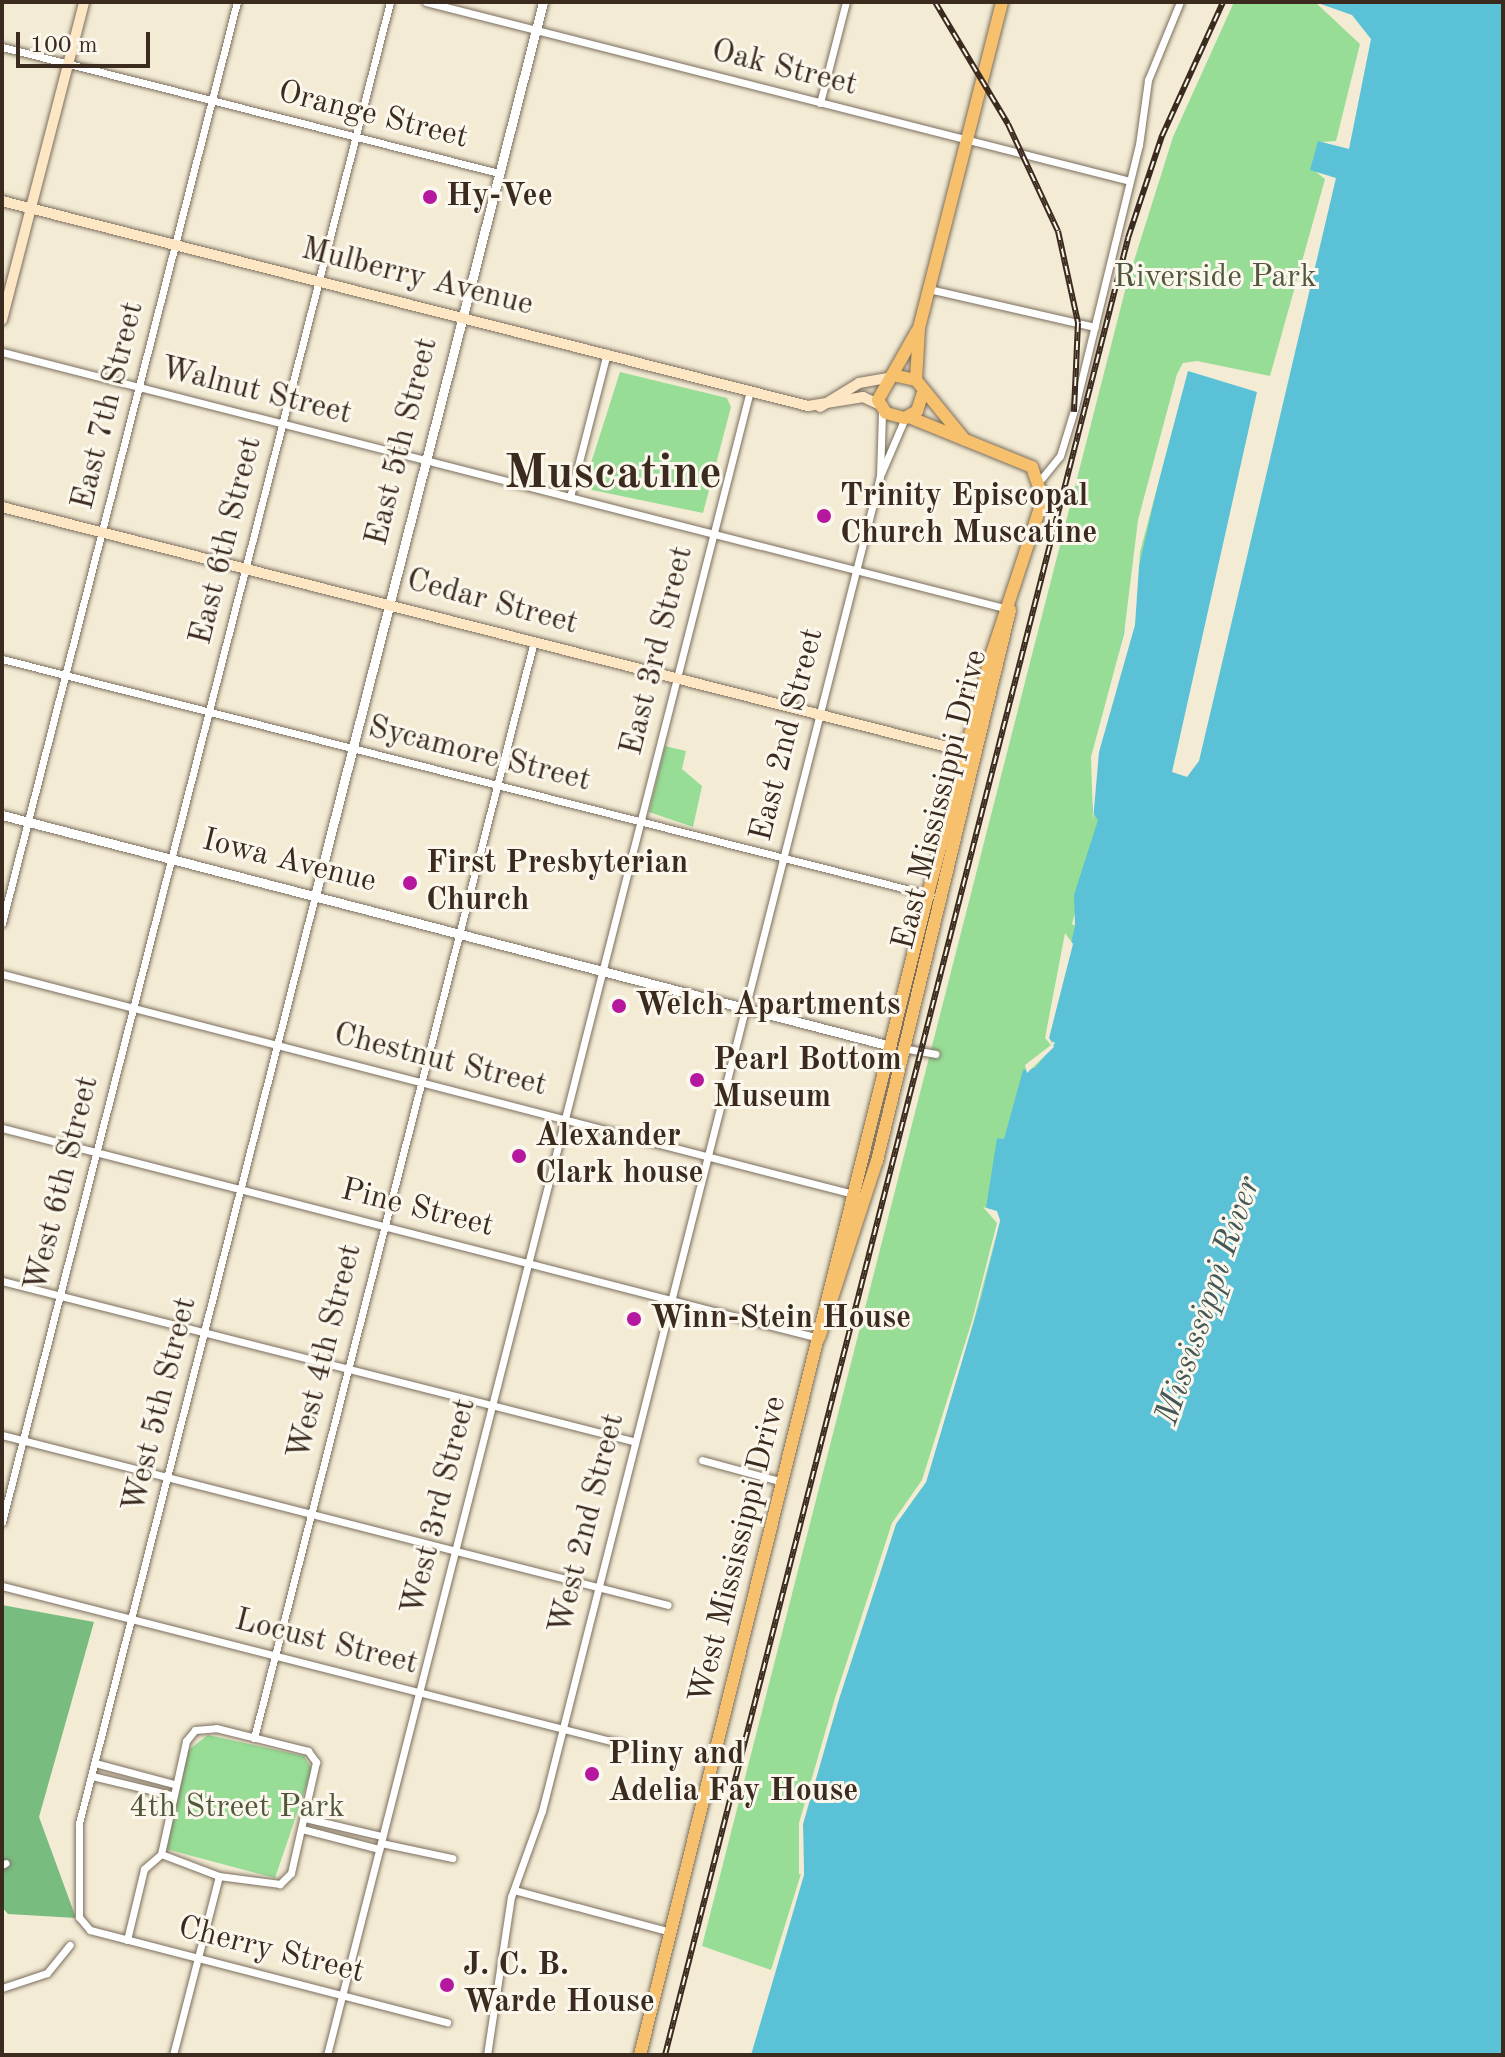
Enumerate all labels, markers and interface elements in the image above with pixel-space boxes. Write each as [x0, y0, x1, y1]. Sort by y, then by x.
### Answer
scale bar [20, 16, 154, 66]
street label: Oak Street [707, 32, 861, 106]
text: 100 m [30, 34, 98, 58]
street label: Orange Street [274, 74, 472, 158]
place label: Hy-Vee [446, 178, 553, 216]
marker: Hy-Vee [421, 188, 439, 206]
street label: Mulberry Avenue [297, 231, 537, 325]
park label: Riverside Park [1113, 259, 1317, 297]
street label: East 7th Street [65, 298, 153, 514]
street label: East 5th Street [359, 334, 447, 550]
street label: Walnut Street [157, 350, 355, 434]
street label: East 6th Street [183, 433, 271, 649]
district label: Muscatine [504, 446, 722, 504]
place label: Trinity Episcopal Church Muscatine [840, 479, 1097, 554]
marker: Trinity Episcopal Church Muscatine [815, 507, 833, 525]
street label: East 3rd Street [613, 542, 703, 760]
street label: Cedar Street [402, 562, 582, 644]
street label: East 2nd Street [743, 624, 833, 846]
street label: East Mississippi Drive [885, 646, 997, 954]
street label: Sycamore Street [364, 709, 594, 801]
street label: Iowa Avenue [198, 822, 380, 902]
place label: First Presbyterian Church [426, 846, 688, 921]
marker: First Presbyterian Church [401, 874, 419, 892]
place label: Welch Apartments [635, 987, 900, 1025]
marker: Welch Apartments [610, 997, 628, 1015]
street label: Chestnut Street [330, 1016, 550, 1106]
place label: Pearl Bottom Museum [713, 1043, 902, 1118]
marker: Pearl Bottom Museum [688, 1071, 706, 1089]
street label: West 6th Street [18, 1072, 108, 1296]
place label: Alexander Clark house [535, 1119, 704, 1194]
marker: Alexander Clark house [510, 1147, 528, 1165]
street label: Pine Street [337, 1171, 497, 1247]
water label: Mississippi River [1147, 1172, 1271, 1430]
street label: West 4th Street [281, 1240, 371, 1464]
street label: West 5th Street [116, 1293, 206, 1517]
place label: Winn-Stein House [650, 1300, 911, 1338]
marker: Winn-Stein House [625, 1310, 643, 1328]
street label: West Mississippi Drive [682, 1392, 796, 1708]
street label: West 3rd Street [395, 1395, 485, 1619]
street label: West 2nd Street [542, 1410, 634, 1638]
street label: Locust Street [231, 1602, 421, 1684]
place label: Pliny and Adelia Fay House [608, 1737, 858, 1812]
marker: Pliny and Adelia Fay House [583, 1765, 601, 1783]
park label: 4th Street Park [129, 1789, 345, 1827]
street label: Cherry Street [174, 1909, 368, 1993]
place label: J. C. B. Warde House [463, 1948, 655, 2023]
marker: J. C. B. Warde House [438, 1976, 456, 1994]

